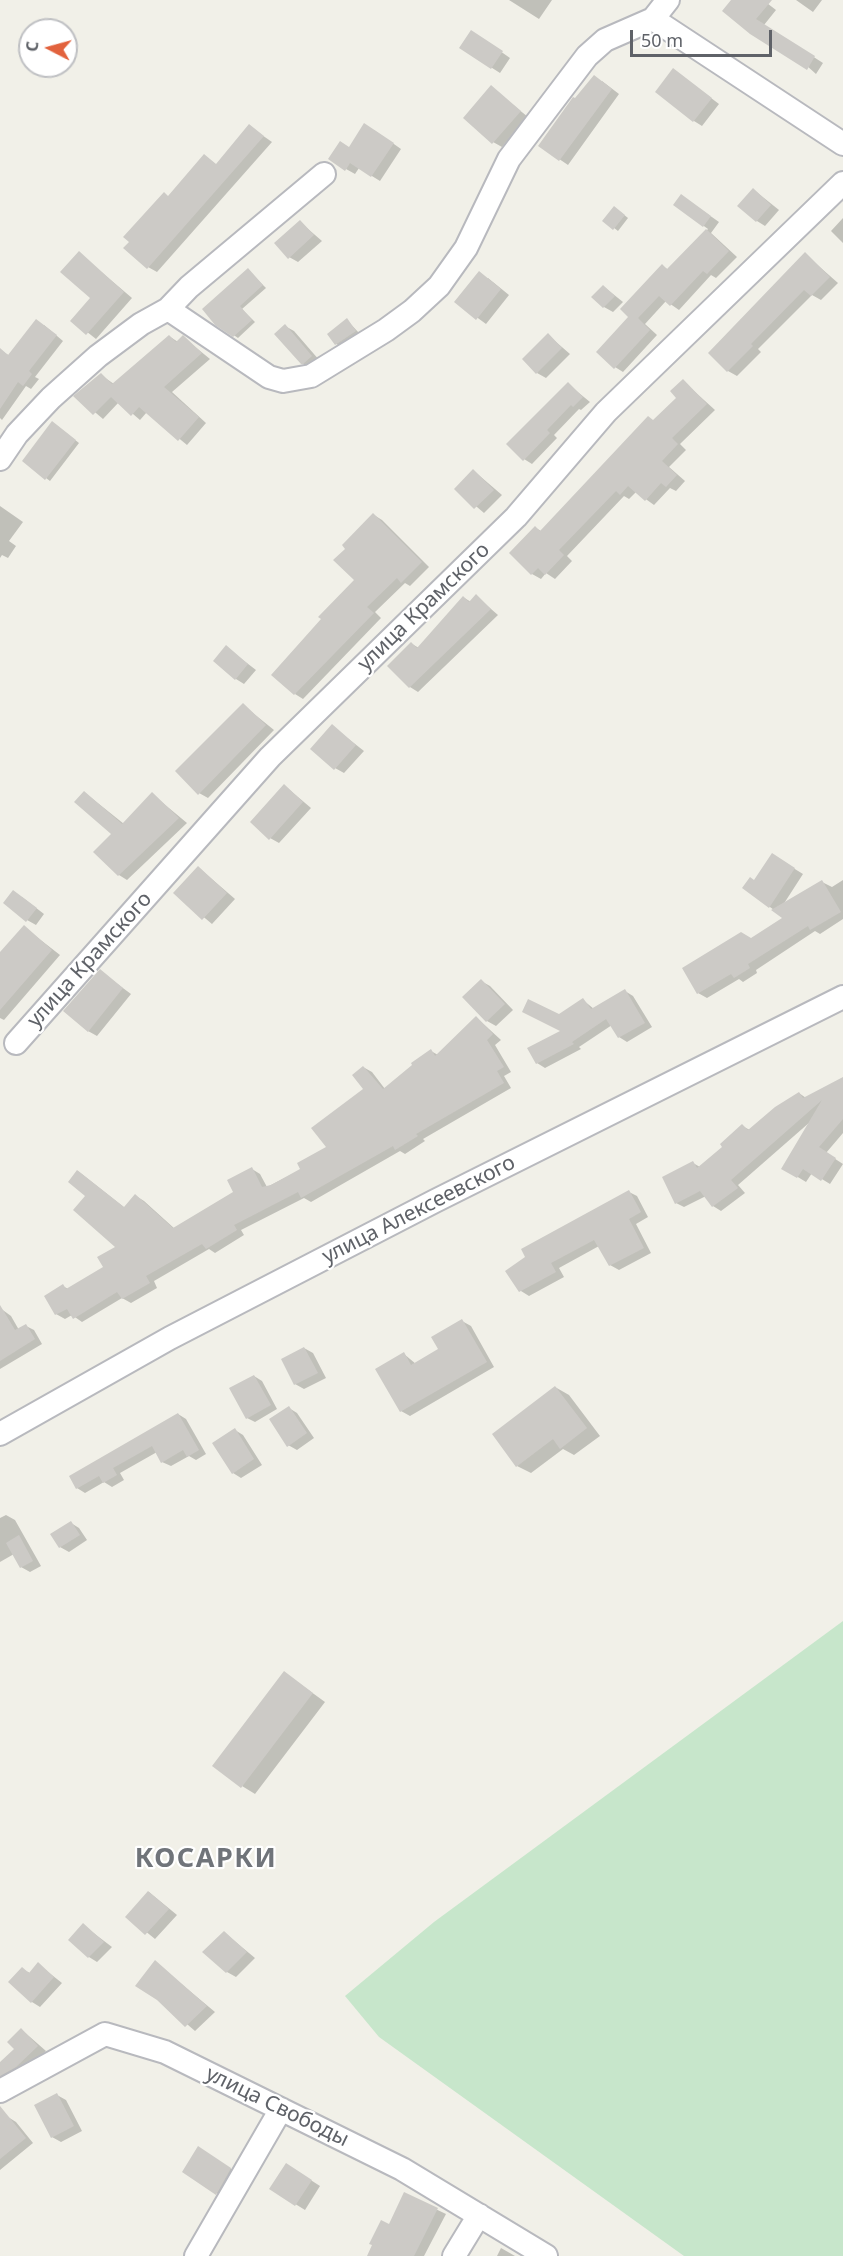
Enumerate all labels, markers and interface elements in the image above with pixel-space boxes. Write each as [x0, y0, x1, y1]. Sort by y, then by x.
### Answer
north arrow [18, 18, 78, 78]
scale bar [633, 18, 776, 56]
text: 50 m [641, 28, 683, 52]
text: С [21, 40, 44, 53]
street label: улица Крамского [353, 538, 495, 676]
street label: улица Крамского [23, 887, 157, 1033]
street label: улица Алексеевского [318, 1150, 520, 1270]
district label: КОСАРКИ [135, 1843, 277, 1875]
street label: улица Свободы [201, 2061, 353, 2153]

